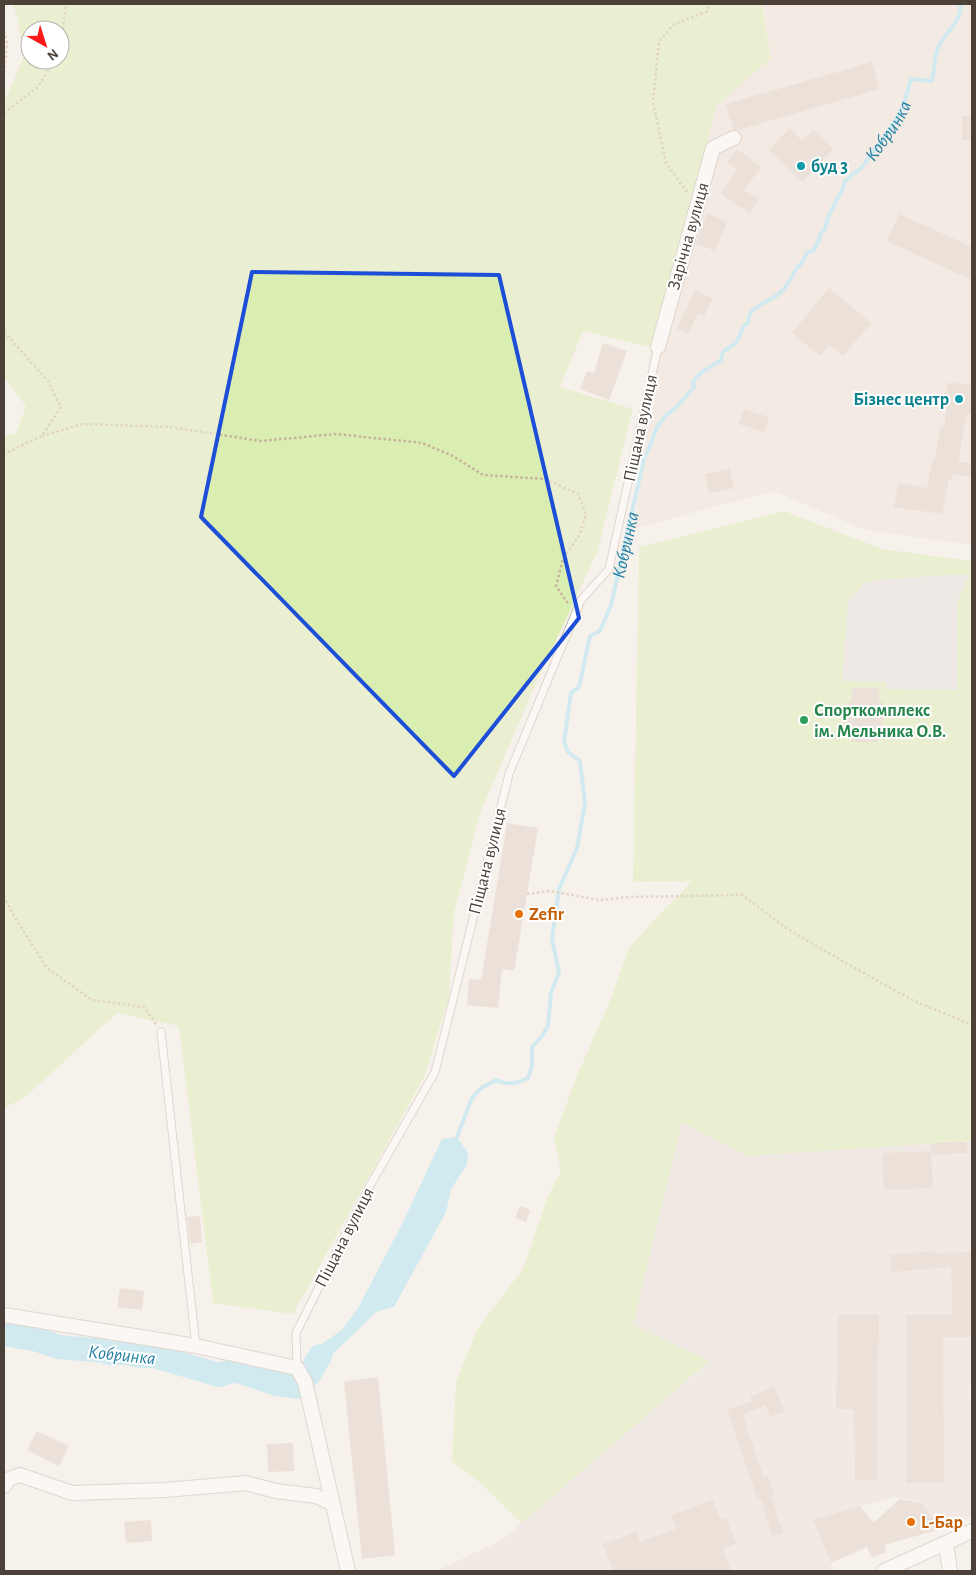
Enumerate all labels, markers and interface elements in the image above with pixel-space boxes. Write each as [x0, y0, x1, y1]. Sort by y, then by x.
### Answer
north arrow [20, 20, 70, 70]
text: N [44, 46, 61, 63]
water label: Кобринка [862, 99, 915, 165]
place label: буд 3 [811, 158, 848, 176]
marker: буд 3 [795, 160, 807, 172]
street label: Зарічна вулиця [665, 180, 713, 292]
street label: Піщана вулиця [621, 373, 661, 484]
place label: Бізнес центр [853, 391, 949, 409]
marker: Бізнес центр [953, 393, 965, 405]
water label: Кобринка [609, 510, 643, 580]
place label: Спорткомплекс ім. Мельника О.В. [814, 702, 946, 741]
marker: Спорткомплекс ім. Мельника О.В. [798, 714, 810, 726]
street label: Піщана вулиця [466, 806, 510, 916]
place label: Zefir [529, 906, 565, 924]
marker: Zefir [513, 908, 525, 920]
street label: Піщана вулиця [312, 1185, 378, 1290]
water label: Кобринка [87, 1343, 156, 1368]
place label: L-Бар [921, 1514, 963, 1532]
marker: L-Бар [905, 1516, 917, 1528]

